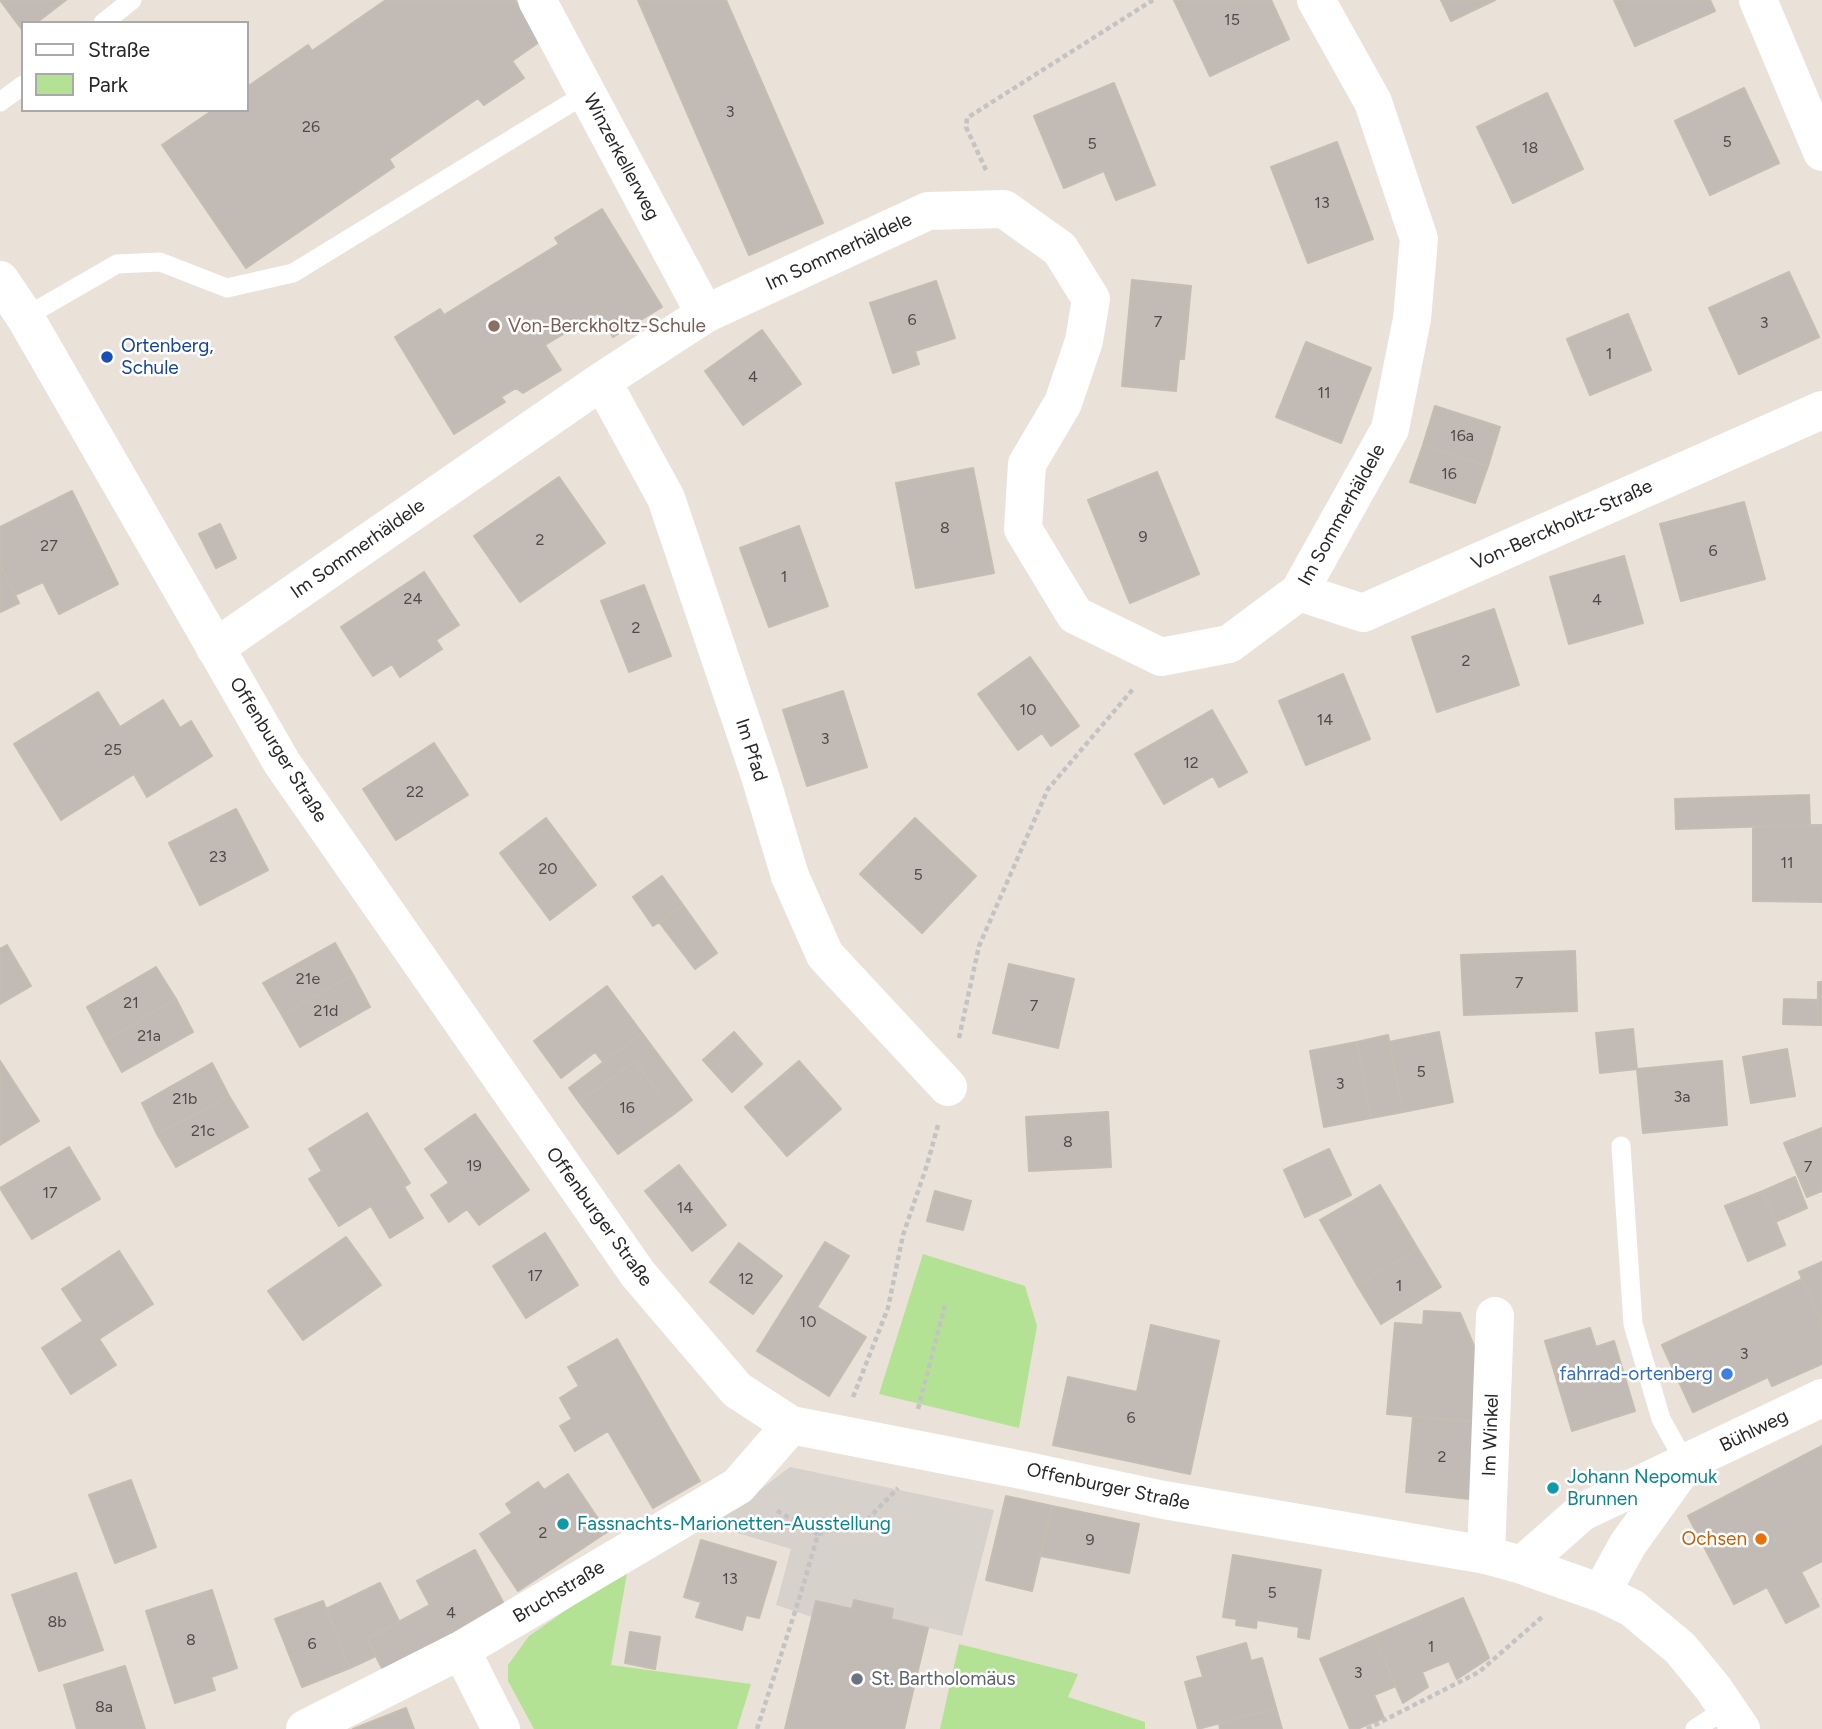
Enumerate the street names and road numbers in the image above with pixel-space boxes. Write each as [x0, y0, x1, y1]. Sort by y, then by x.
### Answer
street label: Winzerkellerweg [578, 90, 664, 224]
street label: Im Sommerhäldele [762, 208, 916, 296]
street label: Im Sommerhäldele [1294, 440, 1390, 590]
street label: Von-Berckholtz-Straße [1468, 475, 1656, 575]
street label: Im Sommerhäldele [287, 494, 429, 604]
street label: Offenburger Straße [224, 673, 332, 827]
street label: Im Pfad [730, 716, 772, 784]
street label: Offenburger Straße [541, 1143, 657, 1291]
street label: Im Winkel [1478, 1393, 1504, 1477]
street label: Bühlweg [1716, 1405, 1792, 1457]
street label: Offenburger Straße [1024, 1459, 1192, 1515]
street label: Bruchstraße [509, 1556, 609, 1628]

